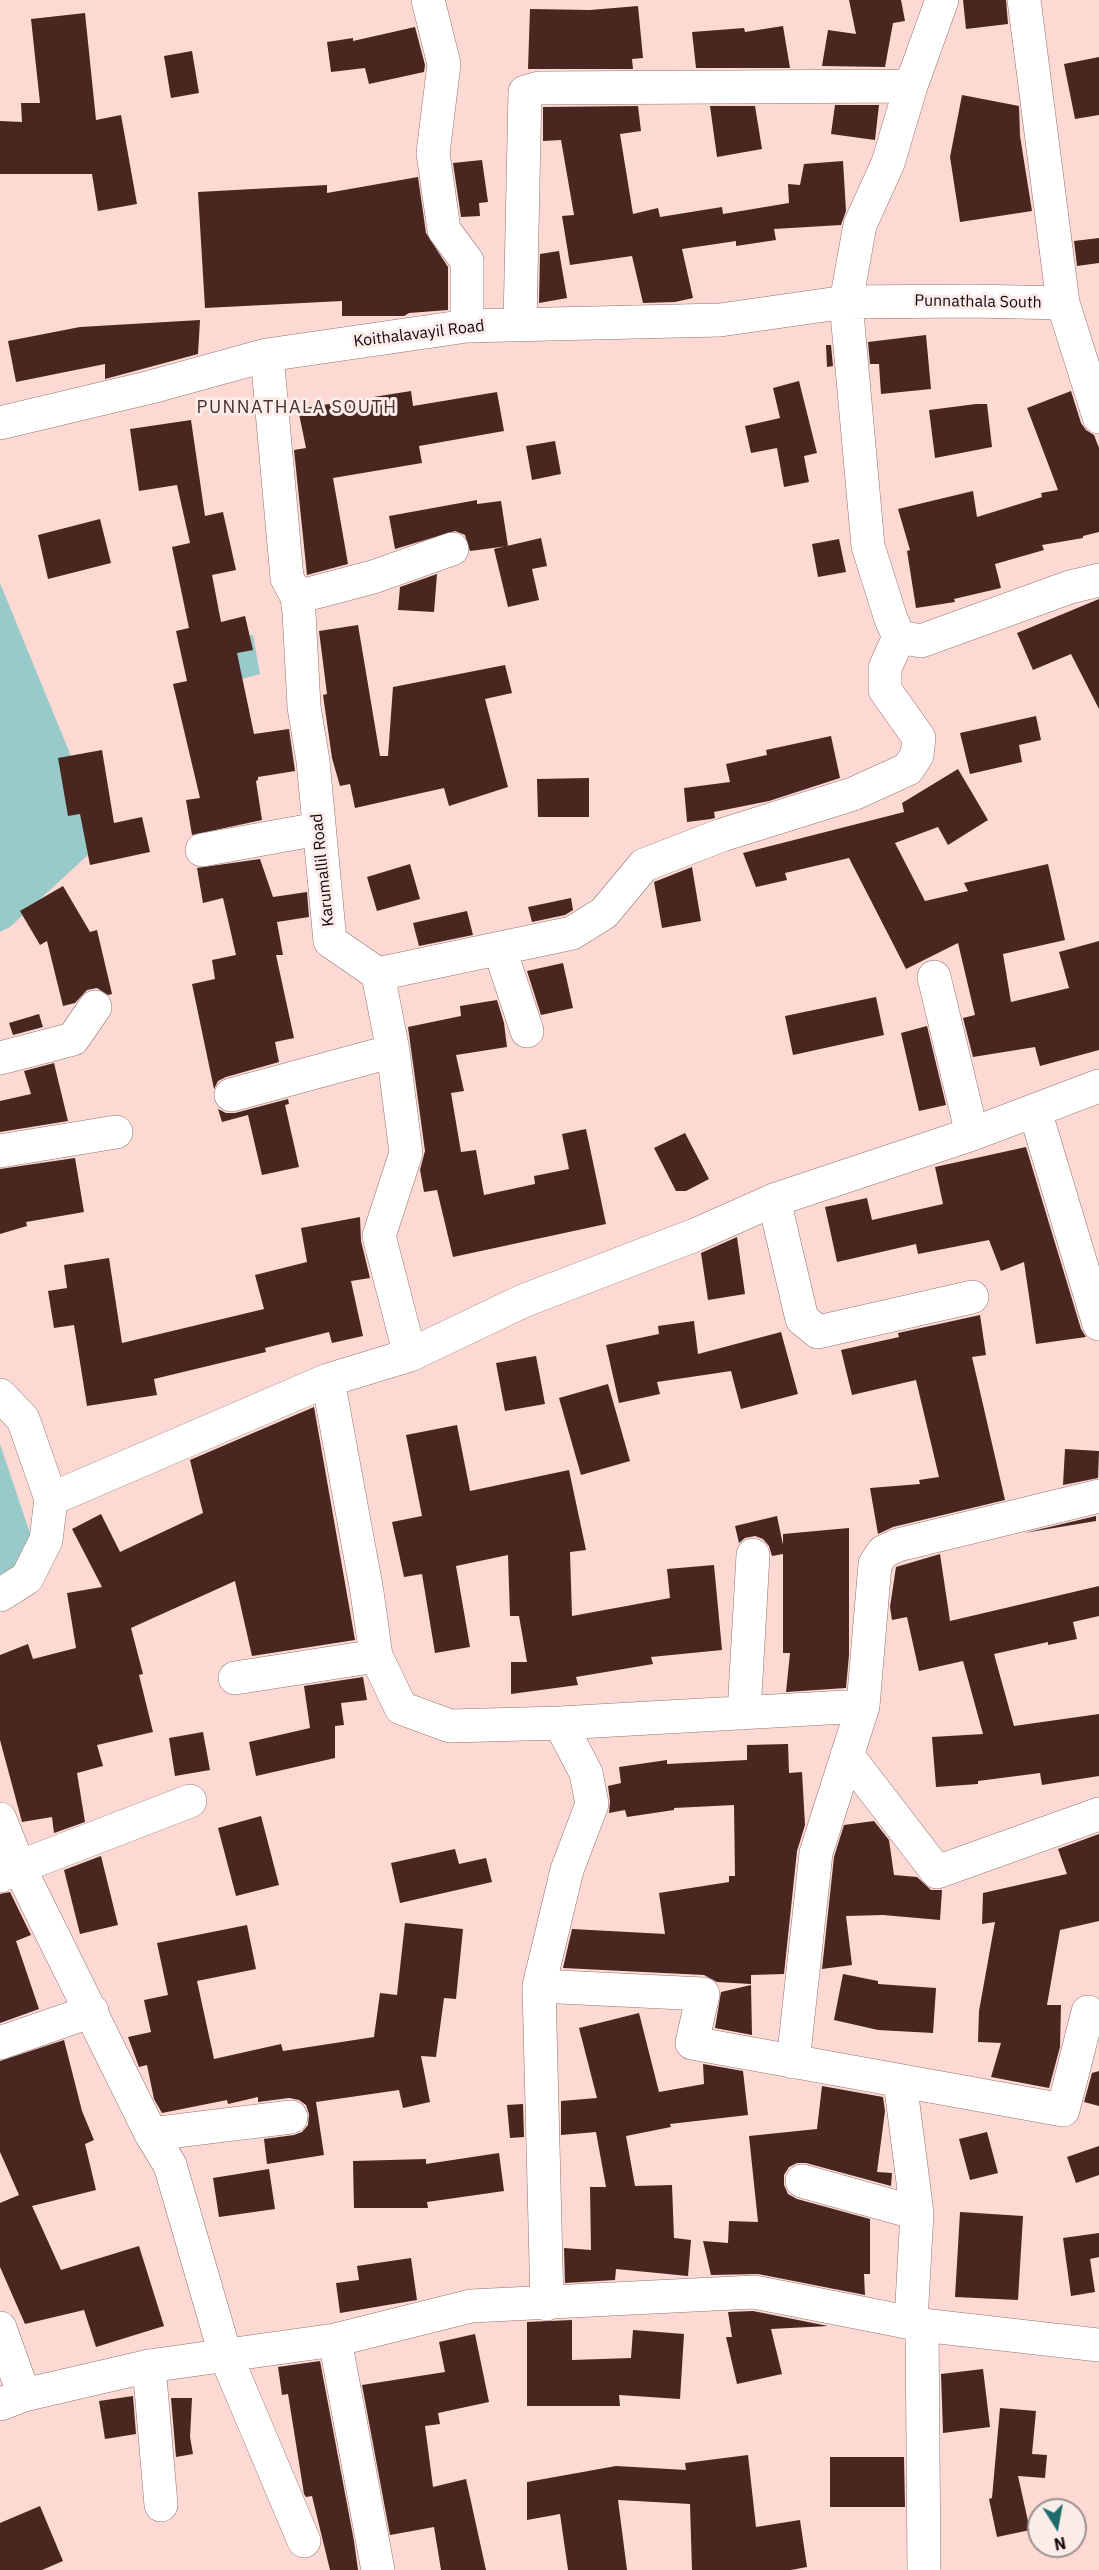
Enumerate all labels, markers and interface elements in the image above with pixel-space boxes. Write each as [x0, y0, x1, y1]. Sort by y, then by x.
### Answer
street label: Punnathala South [914, 291, 1042, 313]
street label: Koithalavayil Road [352, 316, 486, 352]
district label: PUNNATHALA SOUTH [196, 397, 398, 419]
street label: Karumallil Road [308, 813, 338, 927]
north arrow [1027, 2498, 1087, 2558]
text: N [1052, 2533, 1068, 2555]

